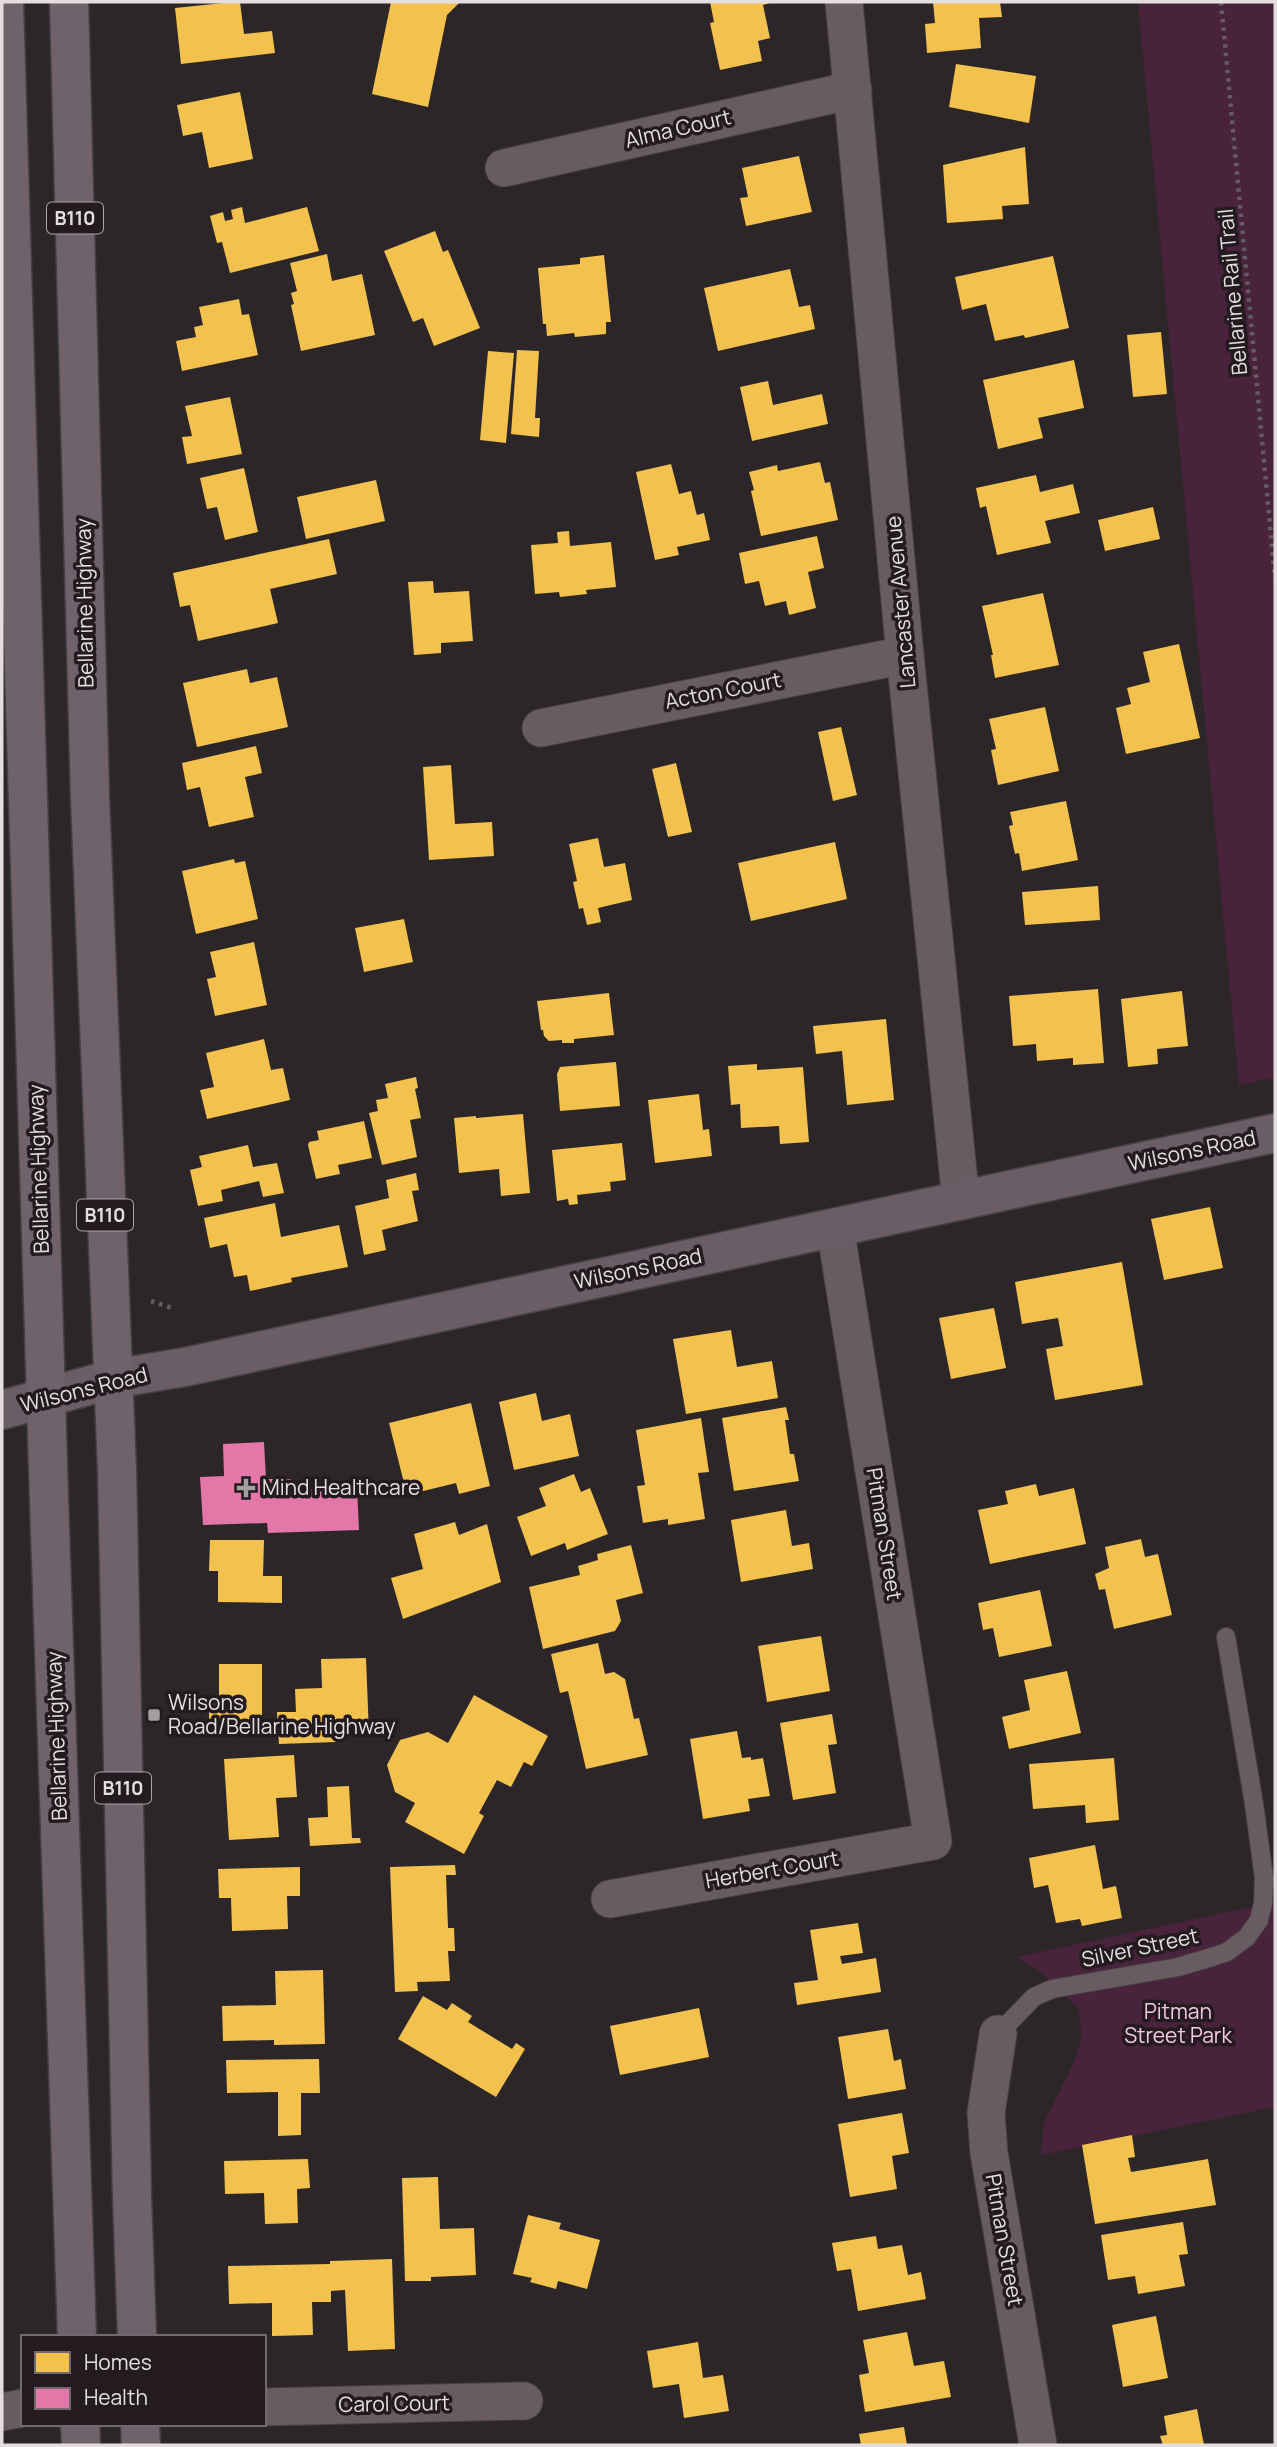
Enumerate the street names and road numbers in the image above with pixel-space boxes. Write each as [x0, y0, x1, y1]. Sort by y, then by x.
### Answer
street label: Alma Court [622, 102, 733, 154]
road number: B110 [47, 202, 103, 233]
street label: Bellarine Rail Trail [1211, 208, 1253, 376]
street label: Lancaster Avenue [879, 515, 921, 689]
street label: Bellarine Highway [69, 518, 99, 688]
street label: Acton Court [662, 665, 783, 715]
street label: Bellarine Highway [21, 1084, 55, 1254]
street label: Wilsons Road [1125, 1123, 1258, 1177]
road number: B110 [77, 1200, 133, 1231]
street label: Wilsons Road [571, 1241, 704, 1295]
street label: Wilsons Road [17, 1360, 150, 1418]
street label: Pitman Street [861, 1466, 909, 1602]
street label: Bellarine Highway [39, 1651, 73, 1821]
road number: B110 [95, 1772, 151, 1803]
street label: Herbert Court [703, 1844, 841, 1895]
street label: Silver Street [1079, 1921, 1201, 1973]
street label: Pitman Street [980, 2171, 1030, 2308]
street label: Carol Court [338, 2388, 450, 2418]

